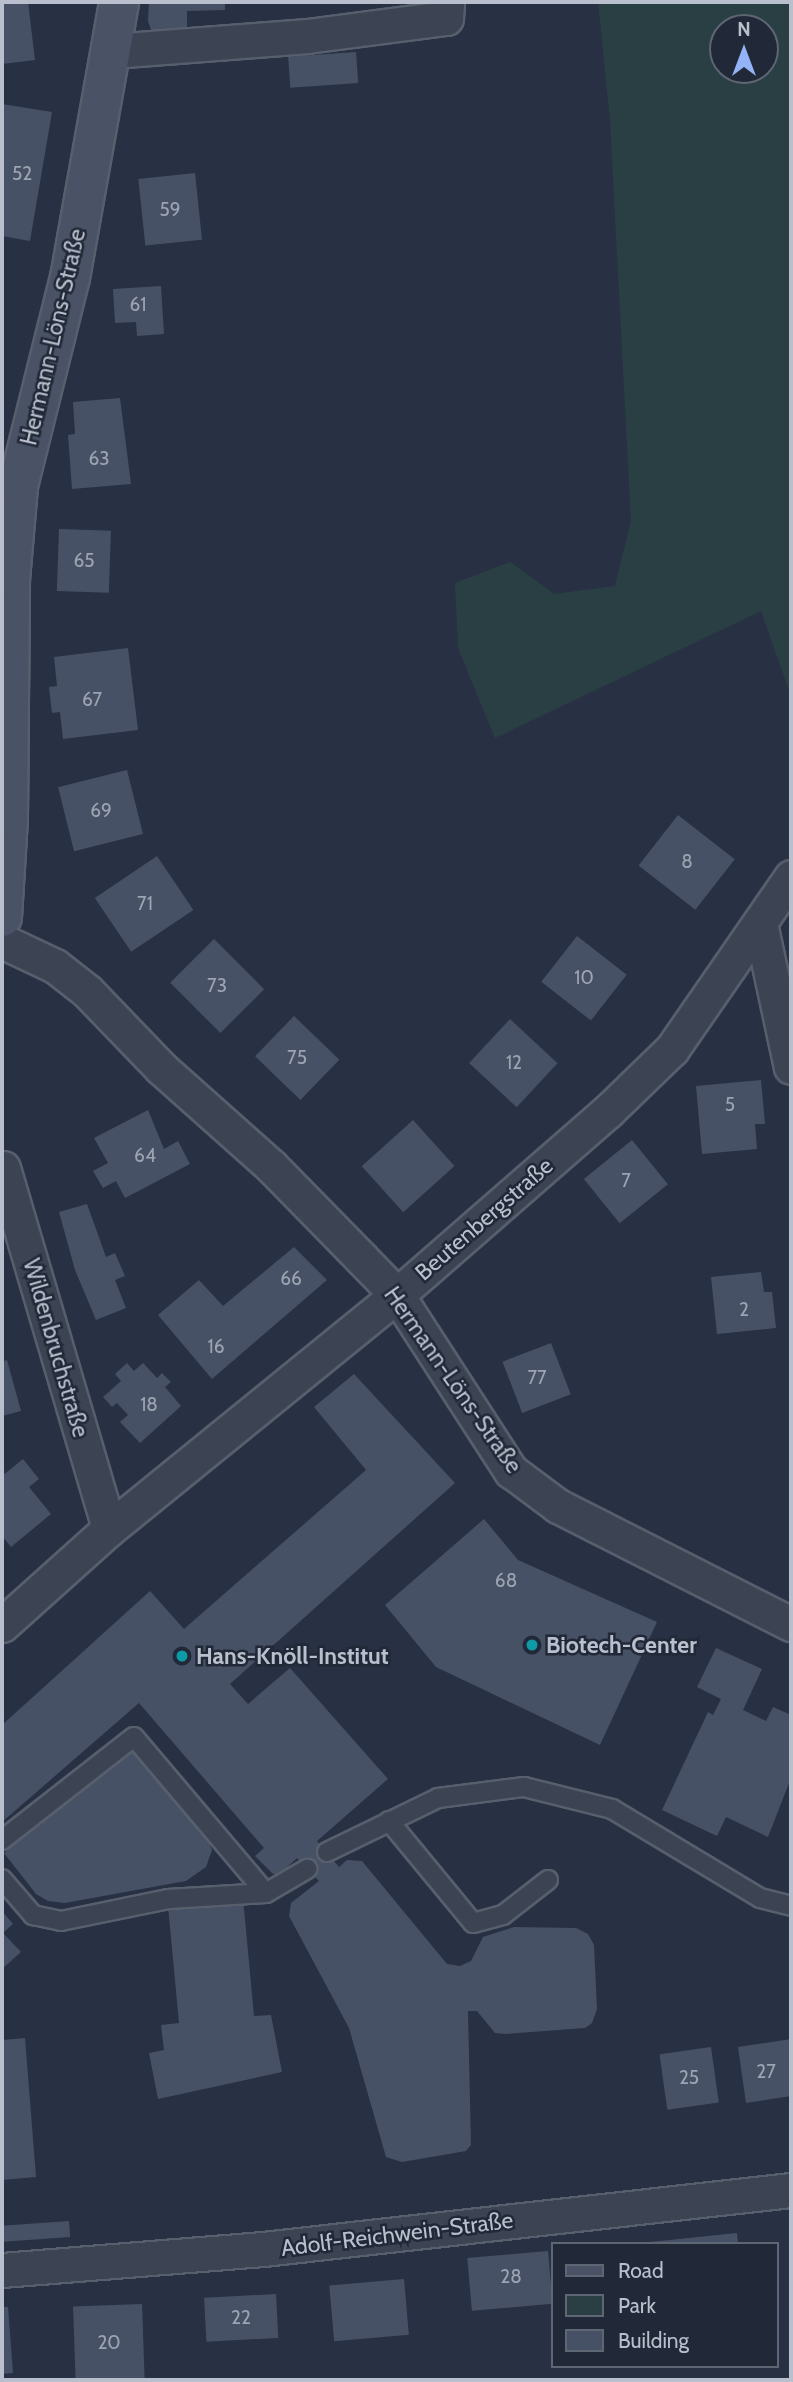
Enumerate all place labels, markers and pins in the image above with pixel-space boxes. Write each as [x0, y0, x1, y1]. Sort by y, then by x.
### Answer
place label: Biotech-Center [546, 1631, 697, 1659]
marker: Biotech-Center [524, 1637, 540, 1653]
place label: Hans-Knöll-Institut [196, 1642, 389, 1670]
marker: Hans-Knöll-Institut [174, 1648, 190, 1664]

